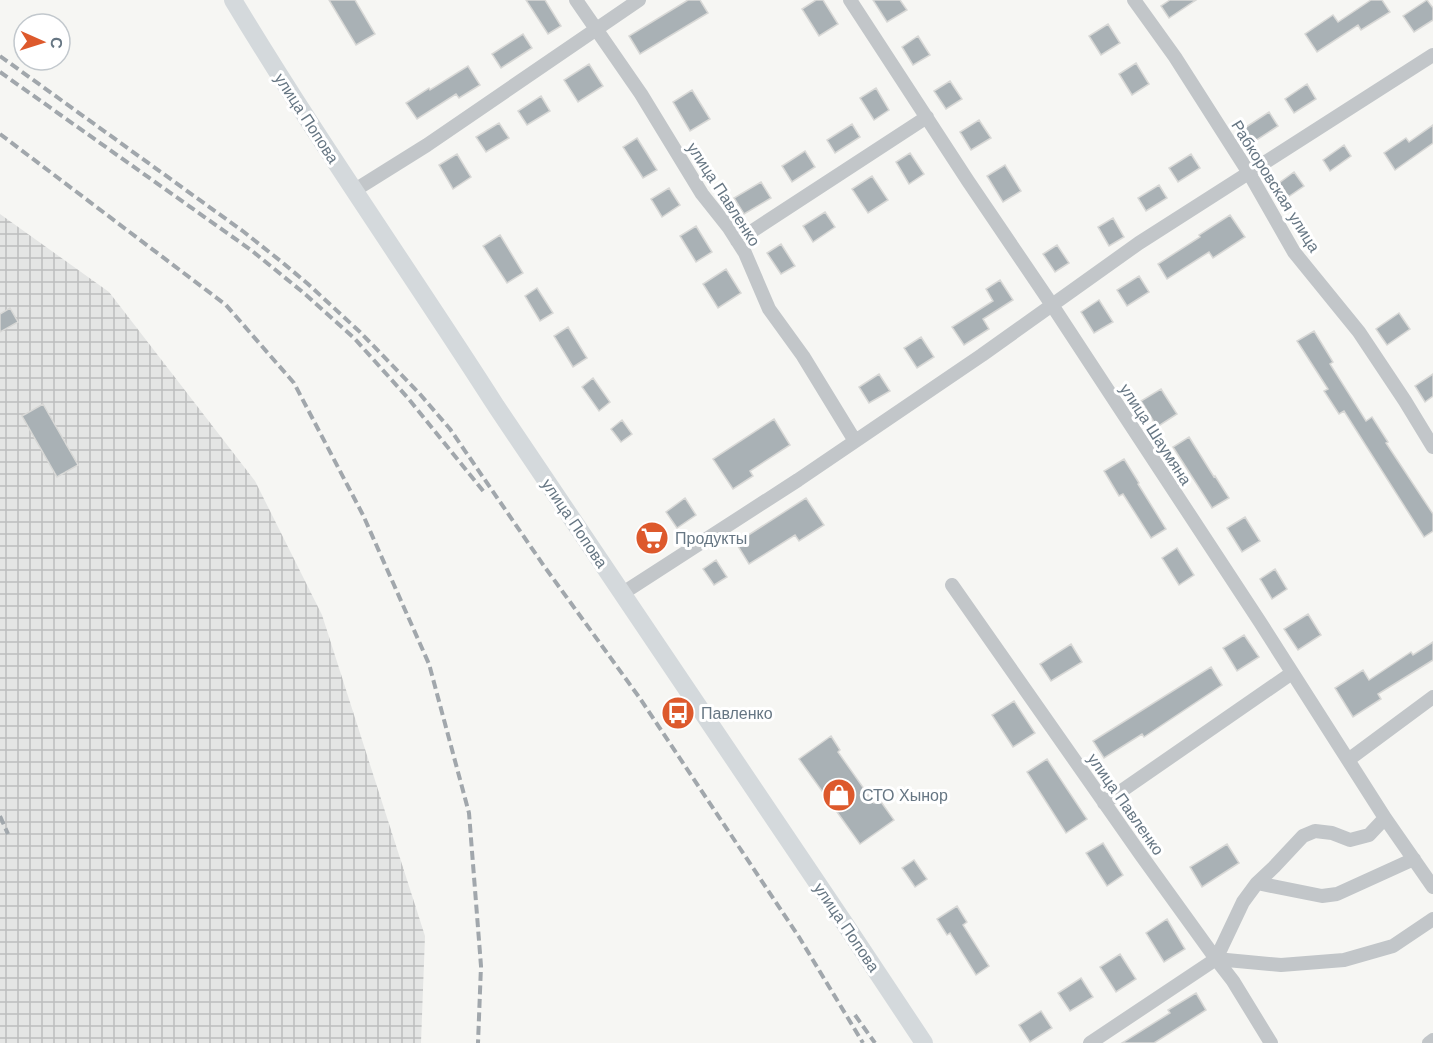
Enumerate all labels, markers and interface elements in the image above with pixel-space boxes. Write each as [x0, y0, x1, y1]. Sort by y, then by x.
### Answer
north arrow [12, 12, 72, 72]
text: С [48, 37, 65, 49]
street label: улица Попова [271, 70, 342, 166]
street label: Рабкоровская улица [1228, 117, 1323, 255]
street label: улица Павленко [684, 139, 763, 249]
street label: улица Шаумяна [1117, 381, 1195, 488]
street label: улица Попова [539, 476, 611, 571]
supermarket icon: Продукты [634, 520, 670, 556]
place label: Продукты [675, 530, 747, 547]
bus stop icon: Павленко [660, 695, 696, 731]
place label: Павленко [701, 705, 773, 722]
street label: улица Павленко [1084, 750, 1167, 858]
shop icon: СТО Хынор [821, 777, 857, 813]
place label: СТО Хынор [862, 787, 948, 804]
street label: улица Попова [811, 880, 883, 975]

